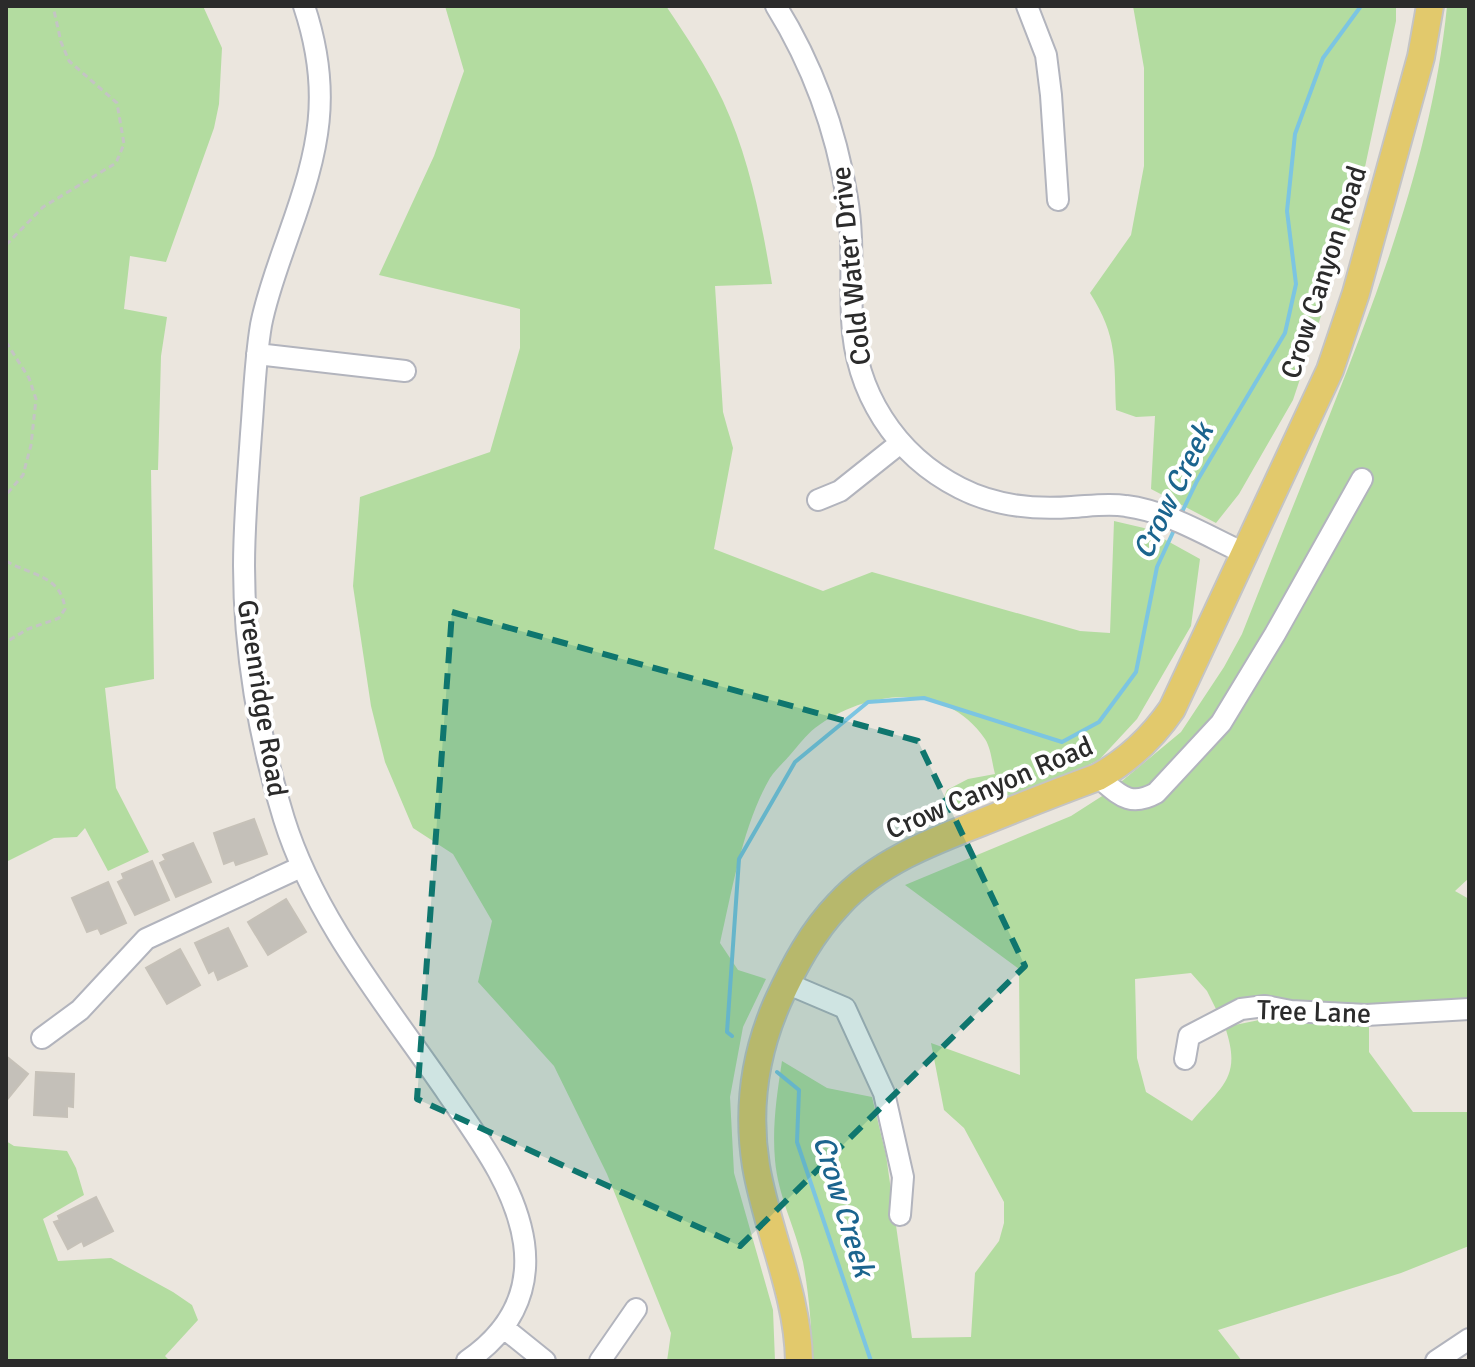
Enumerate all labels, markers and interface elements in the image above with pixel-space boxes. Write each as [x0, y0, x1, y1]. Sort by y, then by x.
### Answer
street label: Crow Canyon Road [1274, 162, 1374, 383]
street label: Cold Water Drive [824, 165, 878, 367]
water label: Crow Creek [1125, 415, 1223, 565]
street label: Greenridge Road [230, 597, 294, 799]
street label: Crow Canyon Road [881, 729, 1098, 847]
street label: Tree Lane [1256, 993, 1372, 1031]
water label: Crow Creek [804, 1131, 883, 1284]

